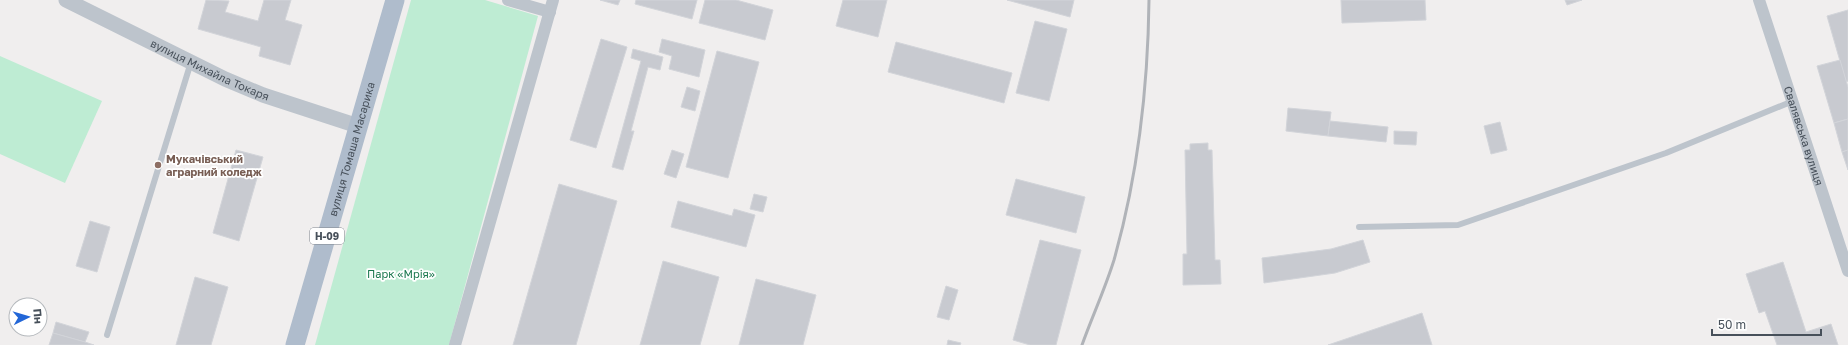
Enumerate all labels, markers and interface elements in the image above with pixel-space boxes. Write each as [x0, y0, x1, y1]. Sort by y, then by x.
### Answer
street label: вулиця Михайла Токаря [149, 36, 271, 103]
street label: вулиця Томаша Масарика [326, 80, 377, 218]
street label: Свалявська вулиця [1782, 84, 1827, 187]
place label: Мукачівський аграрний коледж [166, 152, 262, 178]
marker: Мукачівський аграрний коледж [153, 160, 163, 170]
road number: Н-09 [310, 228, 344, 244]
park label: Парк «Мрія» [367, 267, 435, 280]
north arrow [8, 297, 48, 337]
text: Пн [31, 308, 46, 324]
scale bar [1712, 311, 1821, 337]
text: 50 m [1718, 317, 1746, 332]

